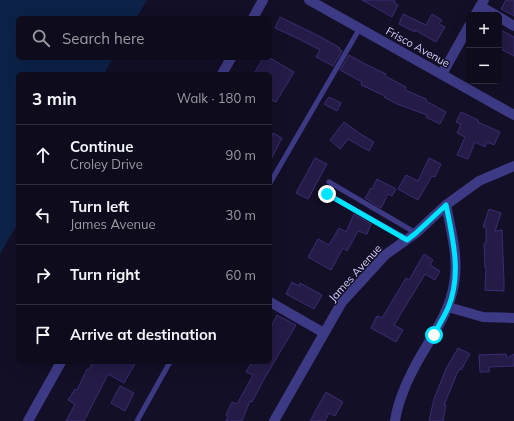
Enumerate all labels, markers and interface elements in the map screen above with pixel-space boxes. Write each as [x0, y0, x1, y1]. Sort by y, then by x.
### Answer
map controls [466, 12, 502, 84]
button: + [466, 12, 502, 48]
search box [16, 16, 272, 60]
street label: Frisco Avenue [384, 24, 452, 70]
icon: search [30, 27, 52, 49]
text: Search here [62, 29, 144, 48]
button: − [466, 48, 502, 84]
text: 3 min [32, 88, 77, 109]
text: Walk · 180 m [177, 90, 256, 106]
text: Continue [70, 137, 133, 156]
icon: ahead [32, 144, 54, 166]
text: 90 m [226, 147, 256, 163]
text: Croley Drive [70, 156, 143, 172]
route end [318, 185, 336, 203]
text: Turn left [70, 197, 129, 216]
icon: left [32, 204, 54, 226]
text: 30 m [226, 207, 256, 223]
text: James Avenue [70, 216, 156, 232]
street label: James Avenue [326, 241, 384, 305]
icon: right [32, 264, 54, 286]
text: Turn right [70, 265, 140, 284]
text: 60 m [226, 267, 256, 283]
icon: arrive [32, 324, 54, 346]
text: Arrive at destination [70, 325, 217, 344]
route start [425, 326, 443, 344]

